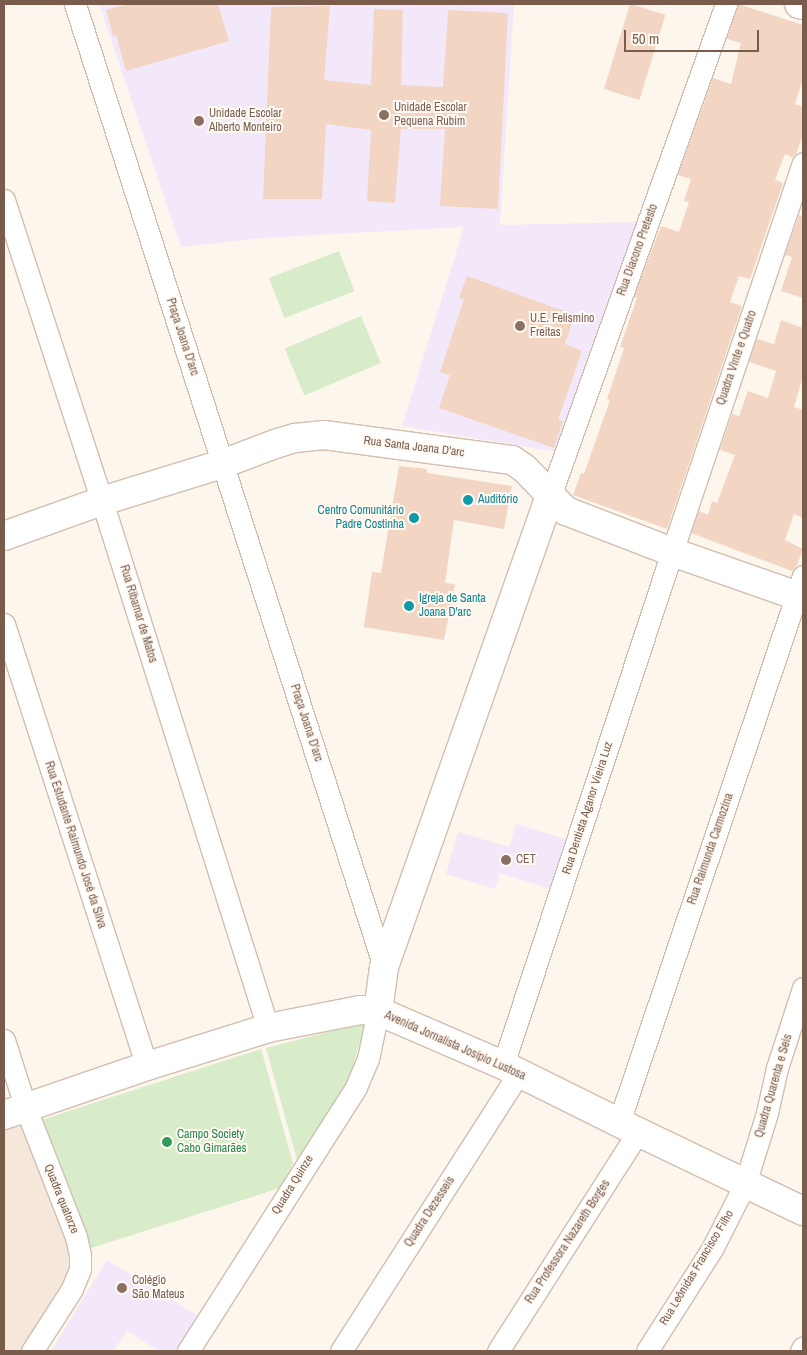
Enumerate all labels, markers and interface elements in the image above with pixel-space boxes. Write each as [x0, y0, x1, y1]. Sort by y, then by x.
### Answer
scale bar [627, 20, 762, 52]
text: 50 m [632, 28, 659, 49]
place label: Unidade Escolar Pequena Rubim [394, 101, 467, 129]
place label: Unidade Escolar Alberto Monteiro [209, 107, 282, 135]
marker: Unidade Escolar Pequena Rubim [378, 109, 390, 121]
marker: Unidade Escolar Alberto Monteiro [193, 115, 205, 127]
street label: Rua Diacono Pretesto [615, 202, 661, 298]
street label: Praça Joana D'arc [163, 296, 201, 378]
street label: Quadra Vinte e Quatro [714, 309, 760, 407]
place label: U.E. Felismino Freitas [530, 312, 595, 340]
marker: U.E. Felismino Freitas [514, 320, 526, 332]
street label: Rua Santa Joana D'arc [363, 434, 465, 460]
place label: Auditório [478, 493, 518, 507]
marker: Auditório [462, 494, 474, 506]
place label: Centro Comunitário Padre Costinha [318, 504, 404, 532]
marker: Centro Comunitário Padre Costinha [408, 512, 420, 524]
street label: Rua Ribamar de Matos [116, 563, 160, 665]
place label: Igreja de Santa Joana D'arc [419, 592, 486, 620]
marker: Igreja de Santa Joana D'arc [403, 600, 415, 612]
street label: Praça Joana D'arc [287, 682, 325, 764]
street label: Rua Dentista Aganor Vieira Luz [560, 740, 616, 876]
street label: Rua Estudante Raimundo José da Silva [41, 760, 109, 930]
street label: Rua Raimunda Carmozina [685, 791, 737, 907]
place label: CET [516, 853, 536, 867]
marker: CET [500, 854, 512, 866]
street label: Avenida Jornalista Josípio Lustosa [382, 1008, 528, 1084]
street label: Quadra Quarenta e Seis [752, 1032, 796, 1140]
place label: Campo Society Cabo Gimarães [177, 1128, 246, 1156]
marker: Campo Society Cabo Gimarães [161, 1136, 173, 1148]
street label: Quadra Quinze [269, 1153, 317, 1217]
street label: Quadra quatorze [40, 1162, 82, 1236]
street label: Quadra Dezesseis [402, 1174, 458, 1250]
street label: Rua Professora Nazareth Borges [522, 1177, 614, 1307]
street label: Rua Leônidas Francisco Filho [657, 1208, 737, 1328]
place label: Colégio São Mateus [132, 1274, 185, 1302]
marker: Colégio São Mateus [116, 1282, 128, 1294]

